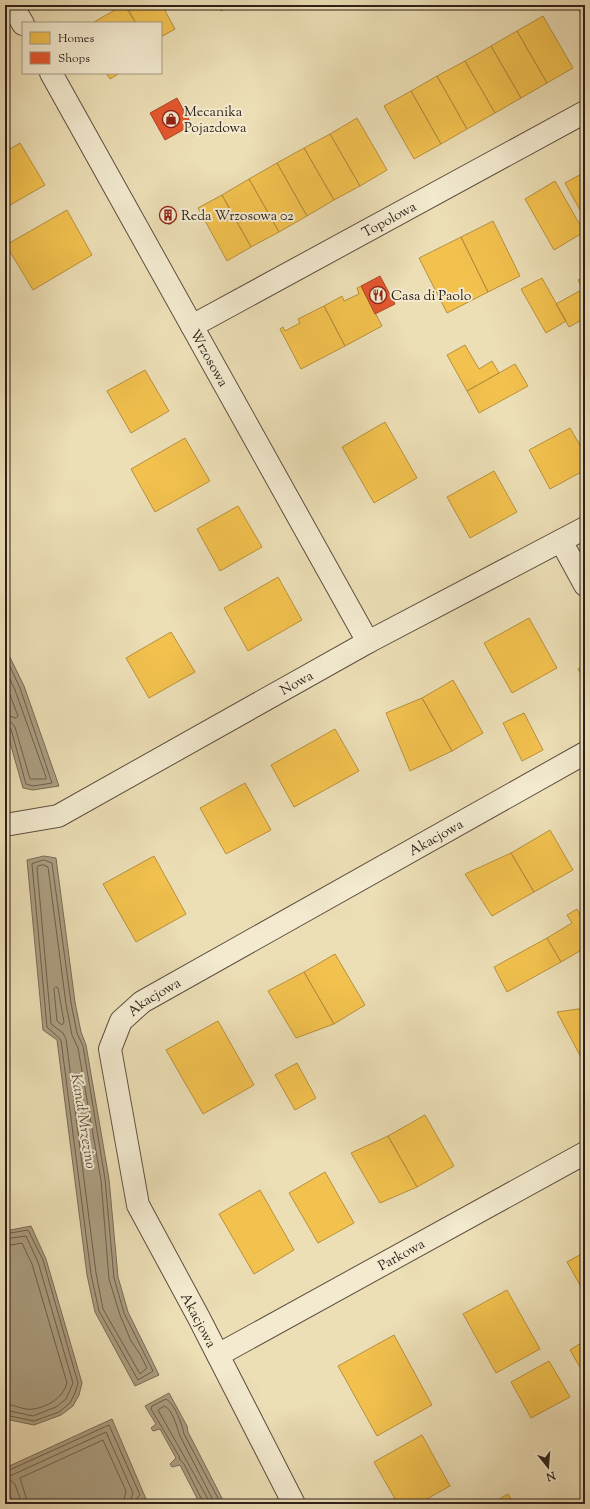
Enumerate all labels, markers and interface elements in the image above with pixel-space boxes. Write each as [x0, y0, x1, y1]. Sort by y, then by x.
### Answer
legend [22, 22, 162, 74]
text: Homes [58, 30, 94, 48]
text: Shops [58, 50, 90, 68]
place label: Mecanika Pojazdowa [184, 103, 247, 139]
shop icon: Mecanika Pojazdowa [161, 109, 181, 129]
street label: Topolowa [359, 197, 421, 244]
building icon: Reda Wrzosowa 02 [158, 205, 178, 225]
place label: Reda Wrzosowa 02 [181, 207, 294, 227]
restaurant icon: Casa di Paolo [368, 285, 388, 305]
place label: Casa di Paolo [391, 287, 472, 307]
street label: Wrzosowa [184, 327, 232, 391]
street label: Nowa [277, 666, 318, 701]
street label: Akacjowa [406, 815, 468, 862]
street label: Akacjowa [124, 974, 186, 1022]
water label: Kanał Mrzezino [65, 1072, 100, 1170]
street label: Parkowa [375, 1235, 430, 1277]
street label: Akacjowa [174, 1290, 220, 1352]
north arrow [528, 1447, 568, 1487]
text: N [544, 1466, 558, 1485]

